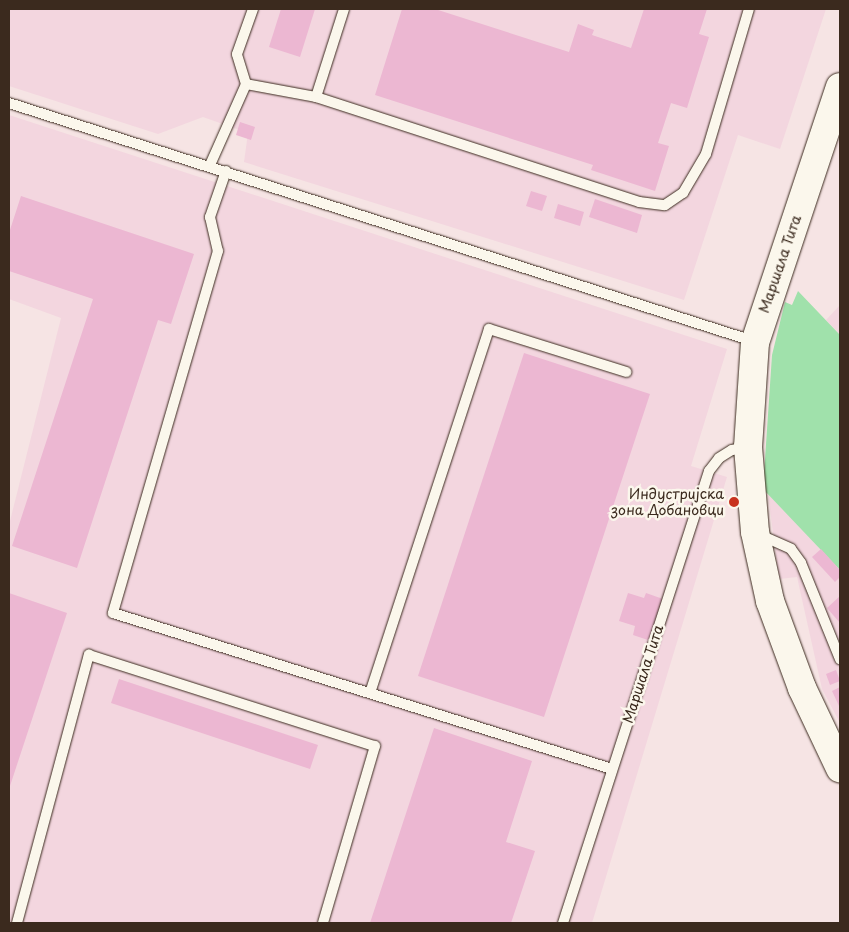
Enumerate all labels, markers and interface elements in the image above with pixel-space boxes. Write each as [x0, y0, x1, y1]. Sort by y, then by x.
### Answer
street label: Маршала Тита [755, 212, 805, 316]
place label: Индустријска зона Добановци [611, 486, 724, 518]
marker: Индустријска зона Добановци [728, 496, 740, 508]
street label: Маршала Тита [619, 622, 667, 726]

